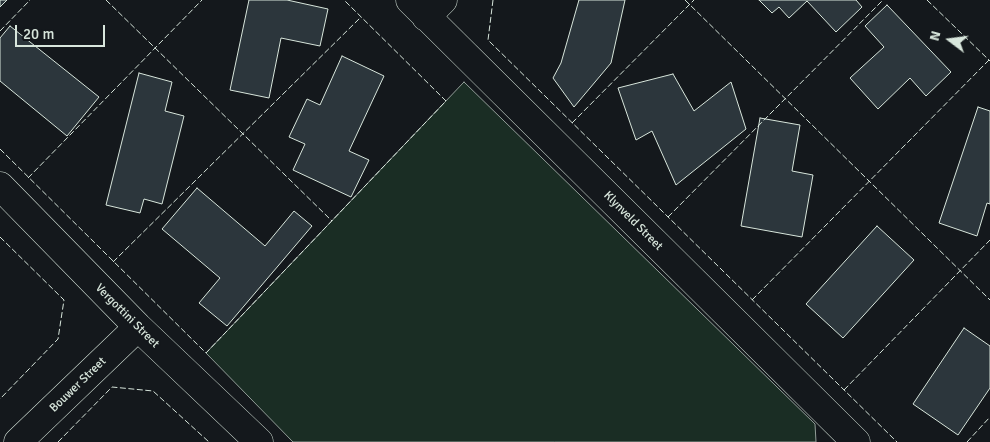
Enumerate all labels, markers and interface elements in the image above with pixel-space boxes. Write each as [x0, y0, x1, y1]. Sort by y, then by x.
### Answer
scale bar [18, 15, 108, 47]
north arrow [925, 15, 975, 65]
text: 20 m [23, 25, 54, 43]
text: N [926, 29, 945, 43]
street label: Klynveld Street [600, 188, 666, 254]
street label: Vergottini Street [92, 281, 162, 351]
street label: Bouwer Street [47, 355, 109, 415]

